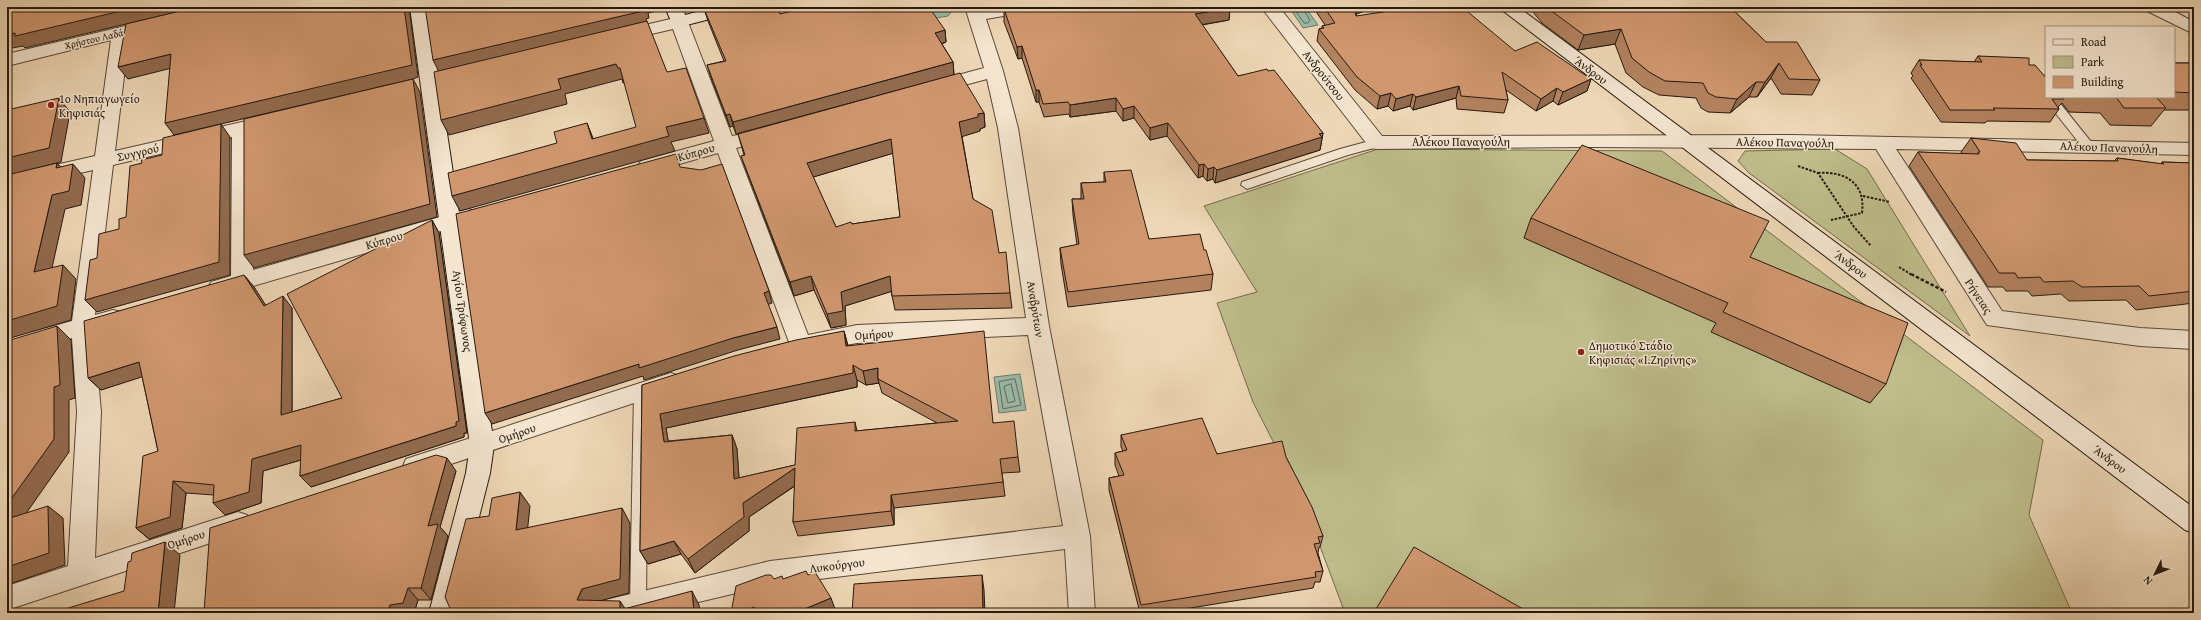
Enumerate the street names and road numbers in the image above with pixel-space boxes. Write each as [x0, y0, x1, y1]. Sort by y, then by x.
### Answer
street label: Χρήστου Λαδά [63, 25, 126, 53]
street label: Ανδρούτσου [1299, 46, 1349, 104]
street label: Άνδρου [1571, 52, 1611, 88]
street label: Αλέκου Παναγούλη [1412, 133, 1510, 150]
street label: Αλέκου Παναγούλη [1736, 133, 1834, 151]
street label: Αλέκου Παναγούλη [2060, 137, 2158, 157]
street label: Συγγρού [115, 139, 161, 165]
street label: Κύπρου [675, 139, 717, 165]
street label: Κύπρου [363, 227, 405, 253]
street label: Άνδρου [1831, 246, 1871, 282]
street label: Αγίου Τρύφωνος [449, 269, 477, 353]
street label: Ρήνειας [1961, 275, 1997, 317]
street label: Αναβρύτων [1023, 279, 1049, 339]
street label: Ομήρου [854, 324, 894, 344]
street label: Ομήρου [496, 419, 538, 447]
street label: Άνδρου [2090, 441, 2130, 477]
street label: Ομήρου [165, 525, 207, 553]
street label: Λυκούργου [808, 553, 866, 577]

